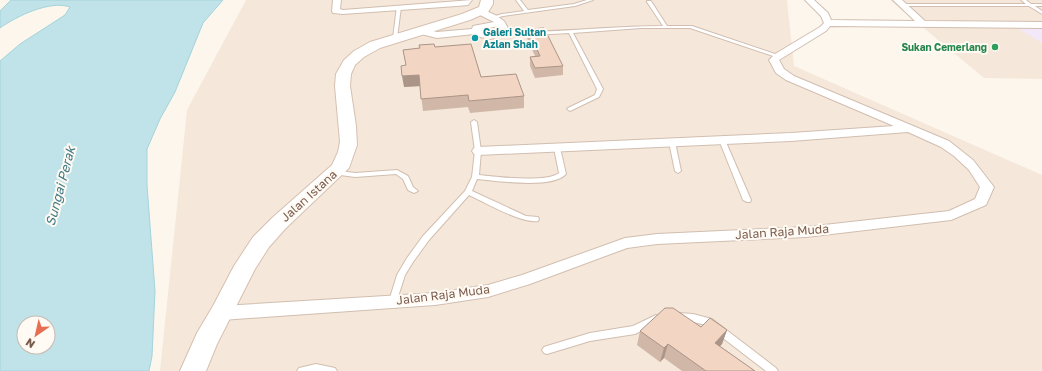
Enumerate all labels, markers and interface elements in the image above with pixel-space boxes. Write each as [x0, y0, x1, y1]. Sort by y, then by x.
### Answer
place label: Galeri Sultan Azlan Shah [483, 26, 546, 50]
marker: Galeri Sultan Azlan Shah [470, 33, 480, 43]
place label: Sukan Cemerlang [901, 41, 987, 53]
marker: Sukan Cemerlang [990, 42, 1000, 52]
water label: Sungai Perak [42, 143, 79, 228]
street label: Jalan Istana [278, 167, 340, 225]
street label: Jalan Raja Muda [735, 221, 829, 242]
street label: Jalan Raja Muda [395, 281, 491, 308]
north arrow [16, 315, 56, 355]
text: N [23, 336, 37, 351]

